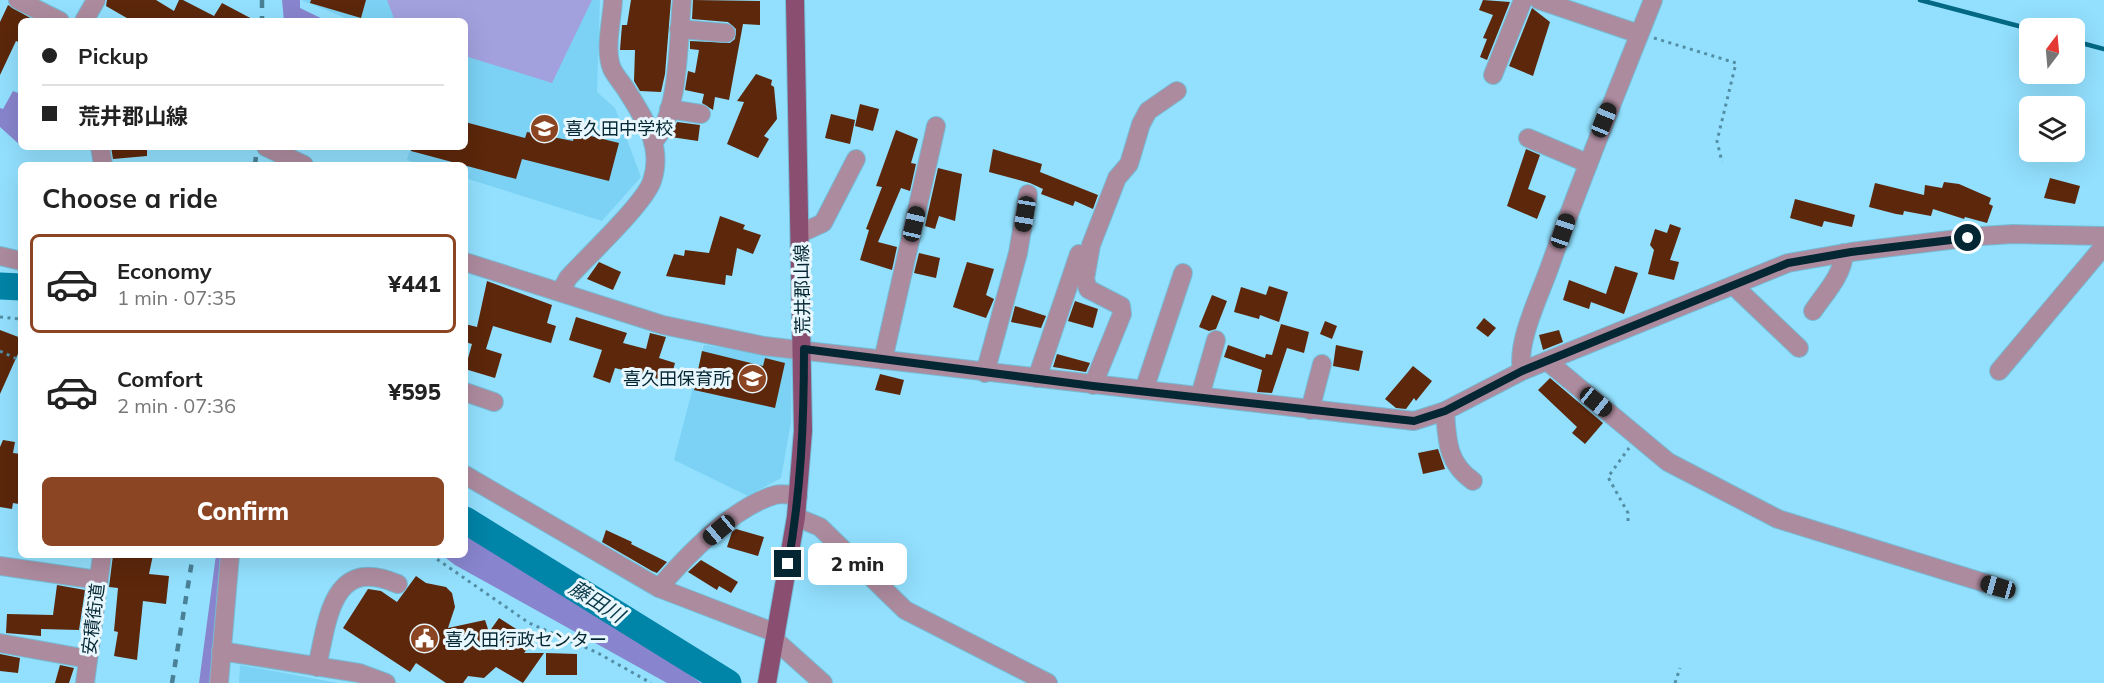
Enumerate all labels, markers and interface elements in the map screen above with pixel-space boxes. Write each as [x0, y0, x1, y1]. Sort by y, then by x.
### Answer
north arrow [2019, 18, 2085, 84]
map controls [2019, 18, 2085, 162]
text: Pickup [78, 42, 148, 70]
button: layers [2019, 96, 2085, 162]
car [1589, 100, 1619, 140]
text: 荒井郡山線 [78, 102, 188, 130]
school or university icon: 喜久田中学校 [528, 112, 560, 144]
place label: 喜久田中学校 [565, 117, 673, 140]
text: Choose a ride [42, 181, 218, 215]
car [1013, 195, 1037, 233]
car [901, 204, 927, 244]
car [1549, 211, 1577, 251]
route start [1954, 224, 1981, 251]
street label: 荒井郡山線 [790, 244, 814, 334]
icon: car [45, 257, 99, 311]
text: Economy [117, 257, 212, 285]
text: ¥441 [388, 270, 441, 298]
text: 1 min · 07:35 [117, 285, 236, 310]
school or university icon: 喜久田保育所 [736, 362, 768, 394]
icon: car [45, 365, 99, 419]
text: Comfort [117, 365, 203, 393]
place label: 喜久田保育所 [623, 367, 731, 390]
text: ¥595 [388, 378, 441, 406]
car [1576, 384, 1616, 420]
text: 2 min · 07:36 [117, 393, 236, 418]
button: Confirm [42, 477, 444, 546]
car [699, 512, 739, 548]
callout: 2 min [809, 543, 908, 585]
route end [774, 550, 801, 577]
text: 2 min [831, 551, 884, 576]
car [1978, 573, 2018, 601]
water label: 藤田川 [565, 575, 631, 629]
street label: 安積街道 [77, 582, 109, 656]
public building icon: 喜久田行政センター [408, 623, 440, 655]
place label: 喜久田行政センター [445, 628, 607, 651]

